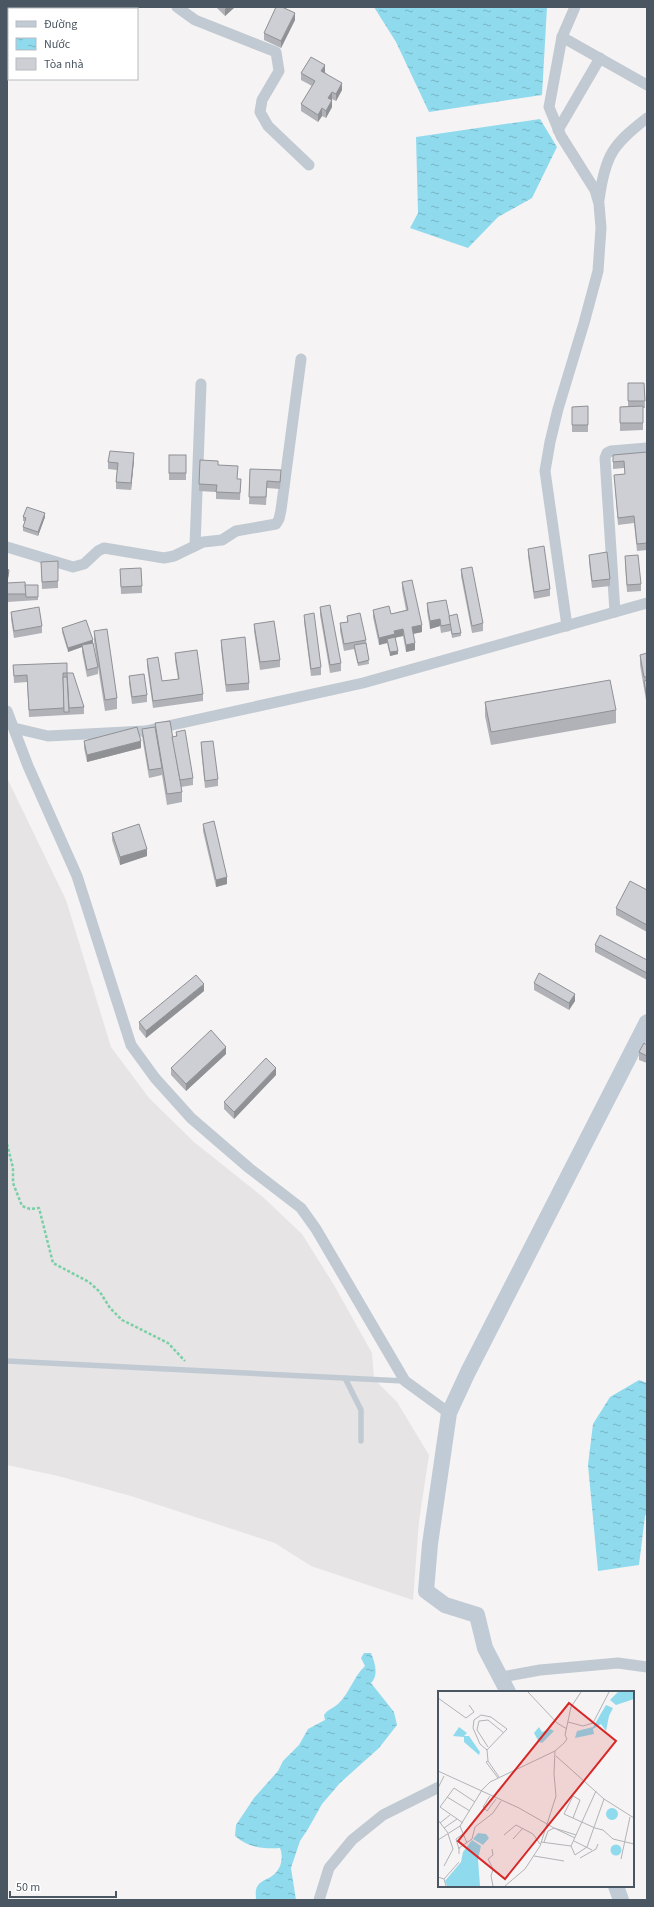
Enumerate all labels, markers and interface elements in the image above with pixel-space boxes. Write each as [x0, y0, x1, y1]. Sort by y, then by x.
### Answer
legend [8, 8, 138, 80]
text: Đường [44, 16, 77, 33]
text: Nước [44, 36, 71, 53]
text: Tòa nhà [44, 56, 84, 73]
inset map [438, 1691, 634, 1887]
scale bar [10, 1873, 116, 1899]
text: 50 m [16, 1879, 40, 1896]

